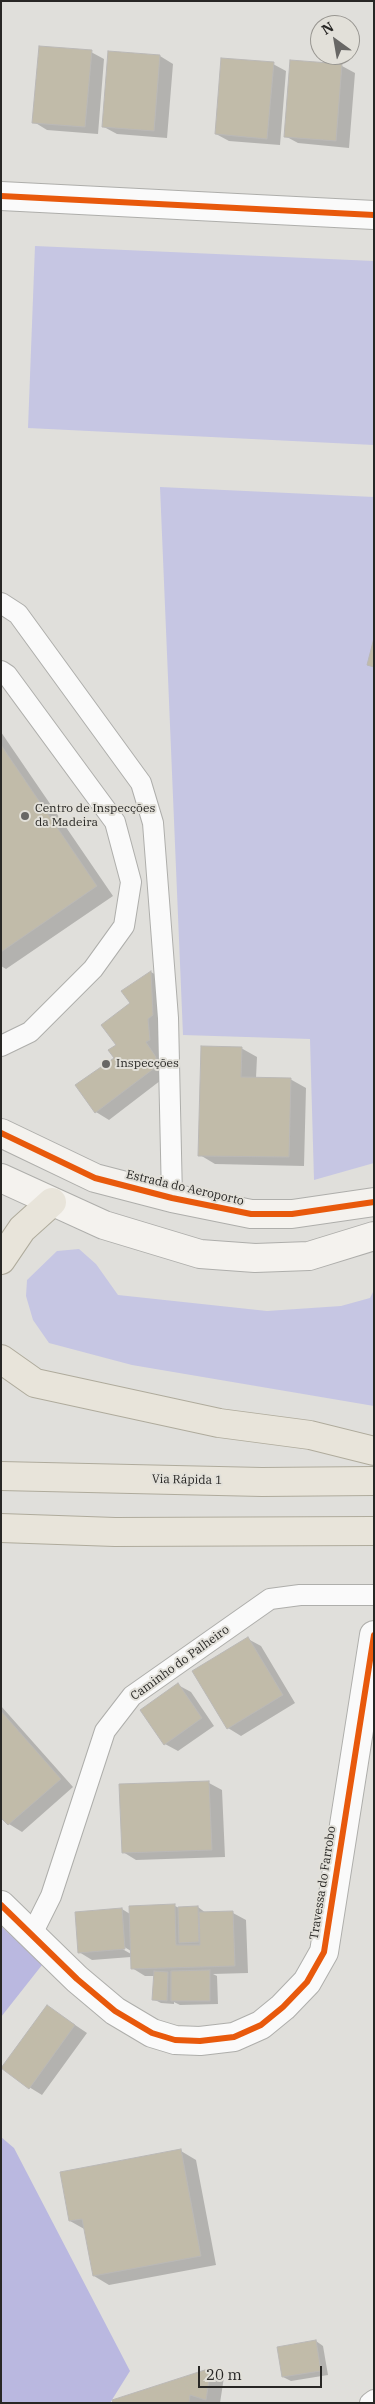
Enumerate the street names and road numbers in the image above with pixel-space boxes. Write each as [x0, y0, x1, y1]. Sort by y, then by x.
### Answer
street label: Estrada do Aeroporto [125, 1167, 245, 1209]
street label: Via Rápida 1 [152, 1472, 222, 1488]
street label: Caminho do Palheiro [128, 1622, 232, 1704]
street label: Travessa do Farrobo [307, 1825, 339, 1941]

